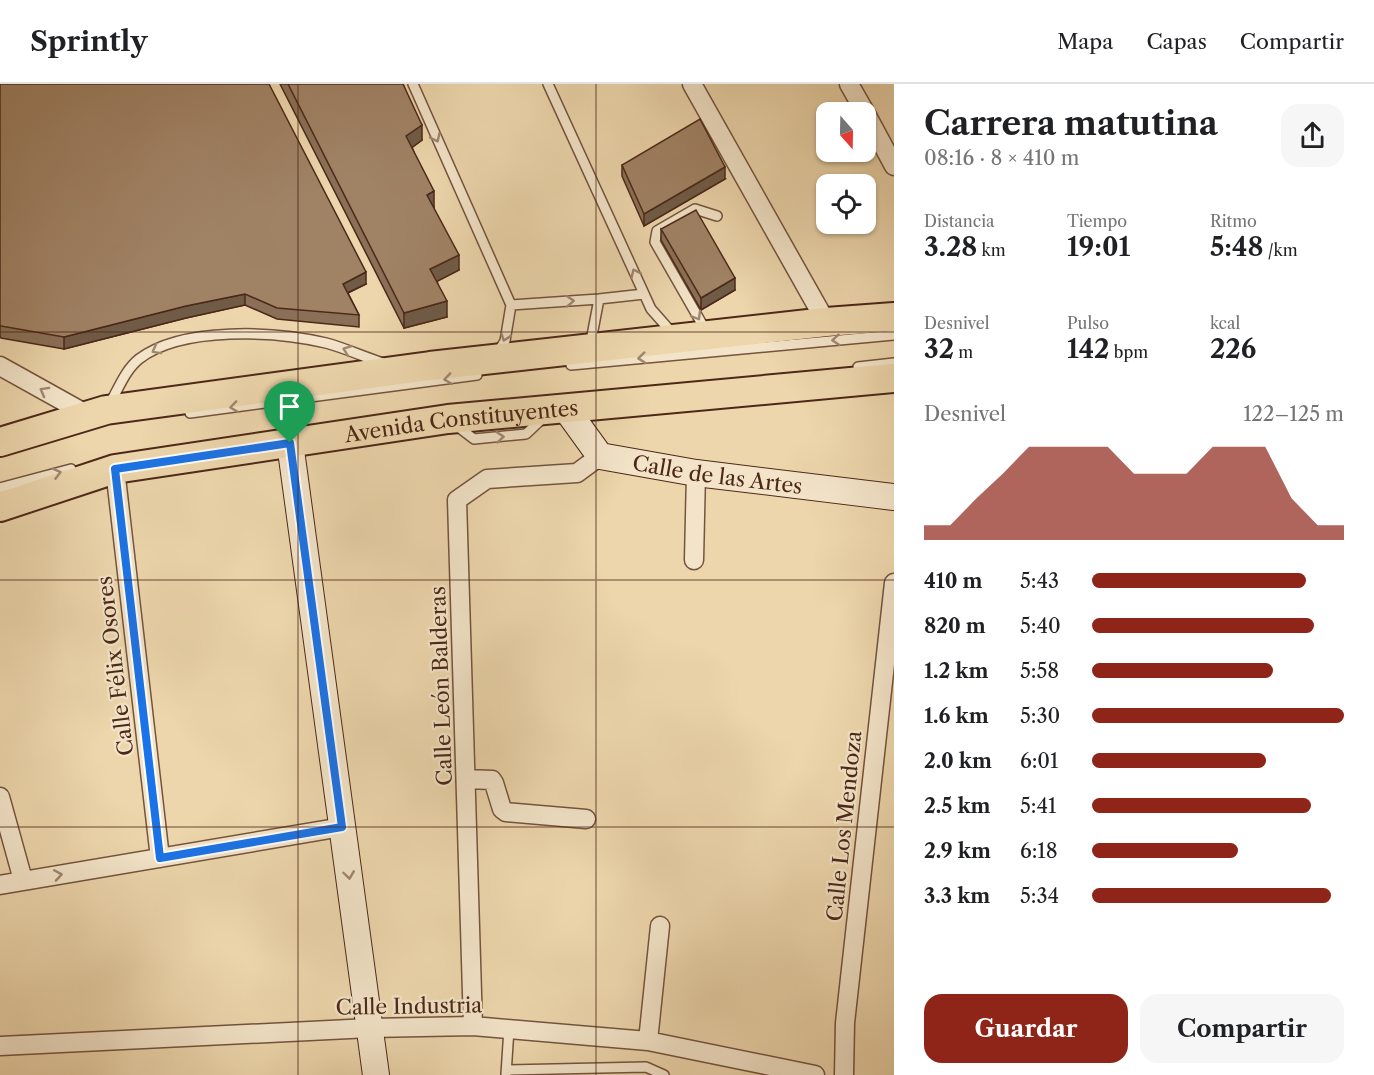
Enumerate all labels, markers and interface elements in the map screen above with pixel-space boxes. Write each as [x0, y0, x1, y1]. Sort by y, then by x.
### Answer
text: Sprintly [30, 24, 147, 58]
text: Mapa [1057, 29, 1113, 54]
text: Capas [1146, 29, 1207, 54]
text: Compartir [1240, 29, 1344, 54]
north arrow [816, 102, 876, 162]
map controls [816, 102, 876, 234]
text: Carrera matutina [924, 103, 1218, 144]
button: share [1281, 104, 1344, 167]
one-way arrow [429, 131, 441, 142]
text: 08:16 · 8 × 410 m [924, 146, 1079, 170]
button: locate [816, 174, 876, 234]
text: Distancia [924, 211, 995, 231]
text: Tiempo [1067, 211, 1127, 231]
text: Ritmo [1210, 211, 1257, 231]
text: 3.28 [924, 231, 977, 263]
text: 19:01 [1067, 231, 1130, 263]
text: 5:48 [1210, 231, 1263, 263]
text: km [977, 240, 1006, 260]
text: /km [1263, 240, 1298, 260]
one-way arrow [630, 268, 642, 279]
one-way arrow [565, 295, 574, 308]
one-way arrow [690, 310, 702, 320]
text: Desnivel [924, 313, 990, 333]
text: Pulso [1067, 313, 1109, 333]
text: kcal [1210, 313, 1240, 333]
one-way arrow [500, 331, 513, 341]
one-way arrow [831, 333, 840, 346]
text: 32 [924, 333, 954, 365]
text: 142 [1067, 333, 1109, 365]
text: 226 [1210, 333, 1256, 365]
text: m [954, 342, 973, 362]
text: bpm [1109, 342, 1148, 362]
one-way arrow [152, 343, 162, 354]
one-way arrow [342, 345, 353, 358]
one-way arrow [637, 351, 646, 363]
one-way arrow [443, 372, 452, 384]
pin [264, 381, 315, 443]
one-way arrow [40, 387, 50, 398]
icon: arrive [273, 390, 306, 423]
street label: Avenida Constituyentes [342, 395, 579, 447]
one-way arrow [229, 401, 238, 413]
text: Desnivel [924, 402, 1006, 426]
text: 122–125 m [1243, 402, 1344, 426]
one-way arrow [495, 431, 504, 444]
street label: Calle de las Artes [631, 450, 804, 498]
one-way arrow [51, 468, 61, 480]
text: 410 m [924, 569, 982, 593]
text: 5:43 [1020, 569, 1059, 593]
street label: Calle Félix Osores [92, 575, 138, 757]
street label: Calle León Balderas [425, 586, 457, 786]
text: 820 m [924, 614, 986, 638]
text: 5:40 [1020, 614, 1061, 638]
text: 1.2 km [924, 659, 988, 683]
text: 5:58 [1020, 659, 1059, 683]
text: 1.6 km [924, 704, 989, 728]
text: 5:30 [1020, 704, 1060, 728]
street label: Calle Los Mendoza [822, 728, 867, 923]
text: 2.0 km [924, 749, 992, 773]
text: 6:01 [1020, 749, 1058, 773]
text: 2.5 km [924, 794, 991, 818]
text: 5:41 [1020, 794, 1056, 818]
text: 2.9 km [924, 839, 991, 863]
text: 6:18 [1020, 839, 1058, 863]
one-way arrow [53, 869, 62, 881]
one-way arrow [342, 871, 354, 880]
text: 3.3 km [924, 884, 990, 908]
text: 5:34 [1020, 884, 1059, 908]
street label: Calle Industria [335, 992, 483, 1020]
button: Guardar [924, 994, 1128, 1063]
button: Compartir [1140, 994, 1344, 1063]

